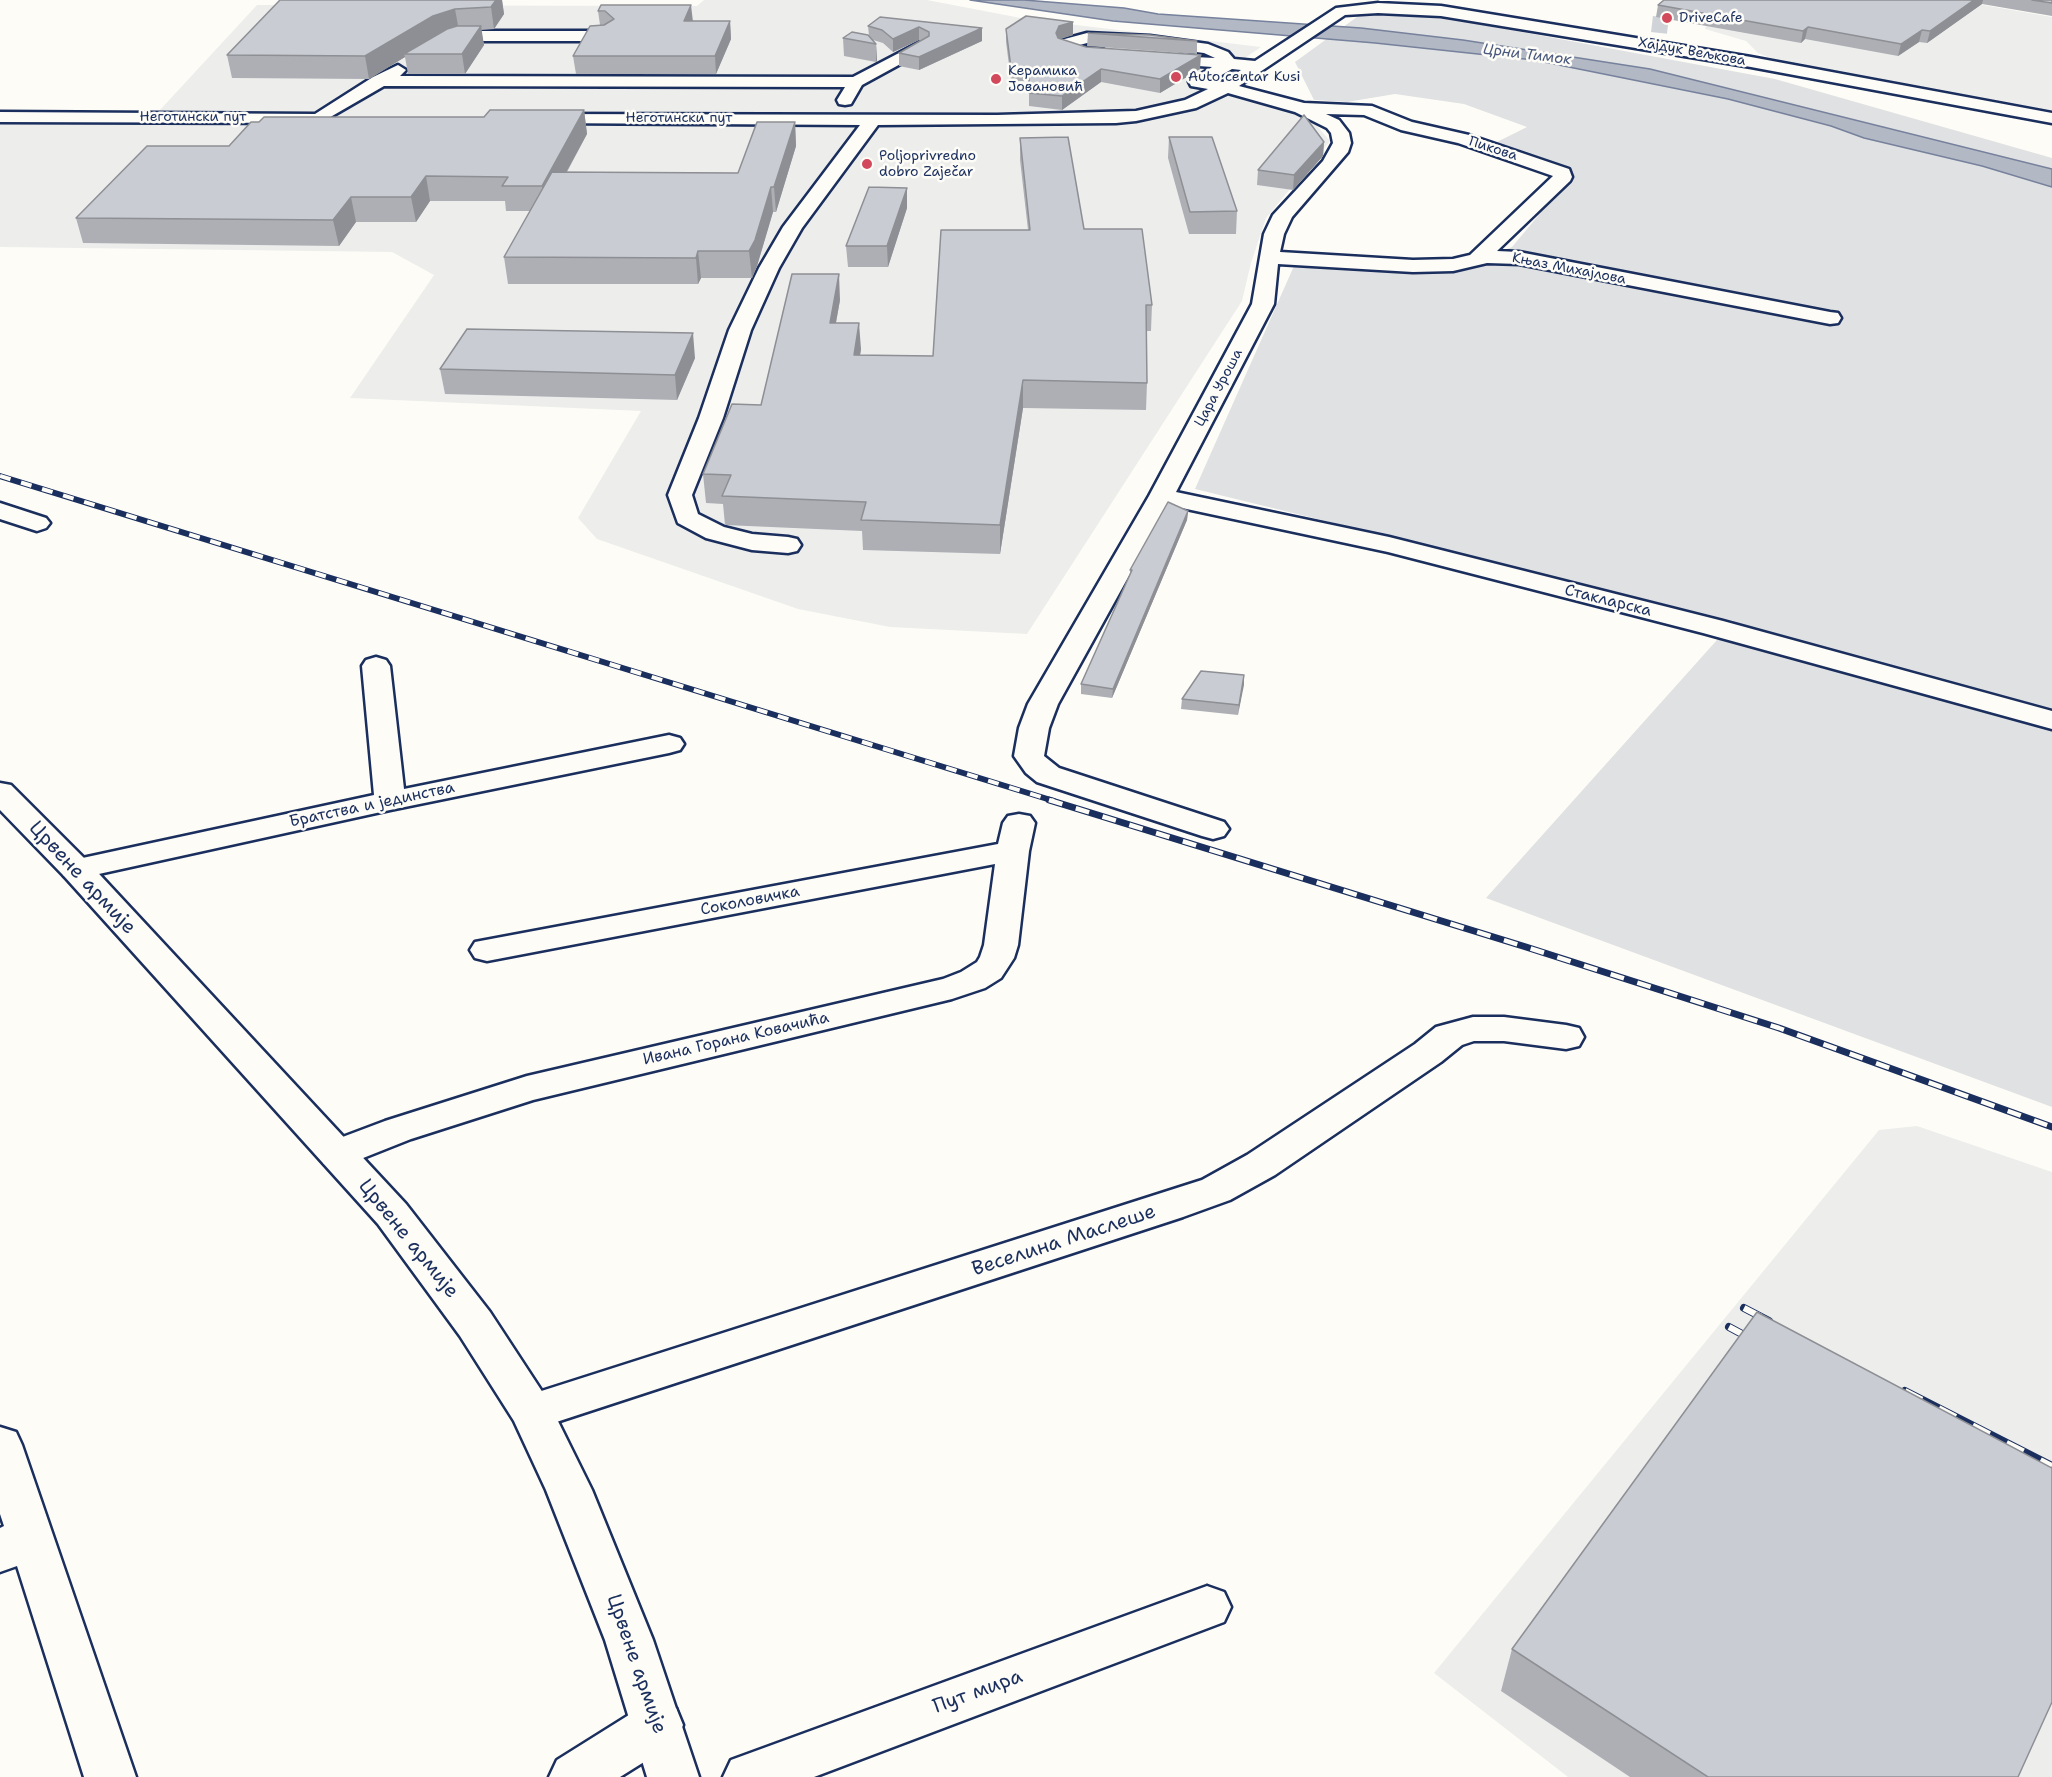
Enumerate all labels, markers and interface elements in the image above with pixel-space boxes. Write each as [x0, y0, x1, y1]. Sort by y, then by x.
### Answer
place label: DriveCafe [1679, 10, 1743, 26]
marker: DriveCafe [1660, 11, 1674, 25]
street label: Хајдук Вељкова [1637, 34, 1747, 70]
water label: Црни Тимок [1482, 41, 1572, 69]
place label: Керамика Јовановић [1008, 63, 1083, 96]
place label: Auto centar Kusi [1188, 69, 1301, 85]
marker: Auto centar Kusi [1169, 70, 1183, 84]
marker: Керамика Јовановић [989, 72, 1003, 86]
street label: Неготински пут [140, 109, 246, 125]
street label: Неготински пут [626, 110, 732, 126]
street label: Пикова [1467, 133, 1519, 165]
place label: Poljoprivredno dobro Zaječar [879, 148, 976, 180]
marker: Poljoprivredno dobro Zaječar [860, 157, 874, 171]
street label: Књаз Михајлова [1511, 250, 1627, 288]
street label: Цара Уроша [1191, 346, 1247, 430]
street label: Стакларска [1563, 581, 1653, 621]
street label: Братства и јединства [288, 778, 456, 832]
street label: Црвене армије [23, 816, 141, 940]
street label: Соколовичка [699, 882, 801, 920]
street label: Ивана Горана Ковачића [641, 1008, 831, 1070]
street label: Црвене армије [353, 1175, 463, 1303]
street label: Веселина Маслеше [969, 1200, 1159, 1282]
street label: Црвене армије [601, 1591, 671, 1737]
street label: Пут мира [930, 1665, 1026, 1719]

